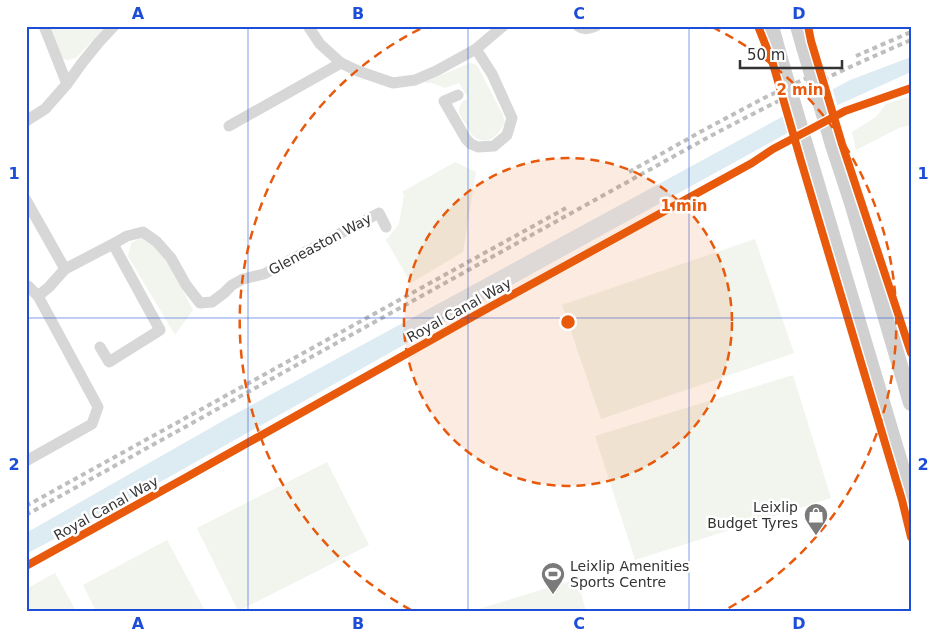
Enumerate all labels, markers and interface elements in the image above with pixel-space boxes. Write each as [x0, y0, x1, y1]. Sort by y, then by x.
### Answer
text: A [132, 4, 145, 23]
text: B [352, 4, 364, 23]
text: C [573, 4, 585, 23]
text: D [792, 4, 806, 23]
scale bar [740, 38, 842, 70]
text: 50 m [747, 46, 785, 64]
text: 2 min [776, 81, 824, 99]
text: 1 [8, 164, 20, 183]
text: 1 [917, 164, 929, 183]
text: 1 min [660, 197, 708, 215]
street label: Gleneaston Way [266, 210, 374, 278]
street label: Royal Canal Way [404, 275, 514, 345]
centre of rings [559, 313, 577, 331]
text: 2 [8, 455, 20, 474]
text: 2 [917, 455, 929, 474]
street label: Royal Canal Way [51, 473, 161, 543]
place label: Leixlip Budget Tyres [707, 499, 798, 531]
shop icon: Leixlip Budget Tyres [803, 502, 829, 536]
place label: Leixlip Amenities Sports Centre [570, 558, 689, 590]
sports icon: Leixlip Amenities Sports Centre [540, 561, 566, 595]
text: A [132, 614, 145, 633]
text: B [352, 614, 364, 633]
text: C [573, 614, 585, 633]
text: D [792, 614, 806, 633]

